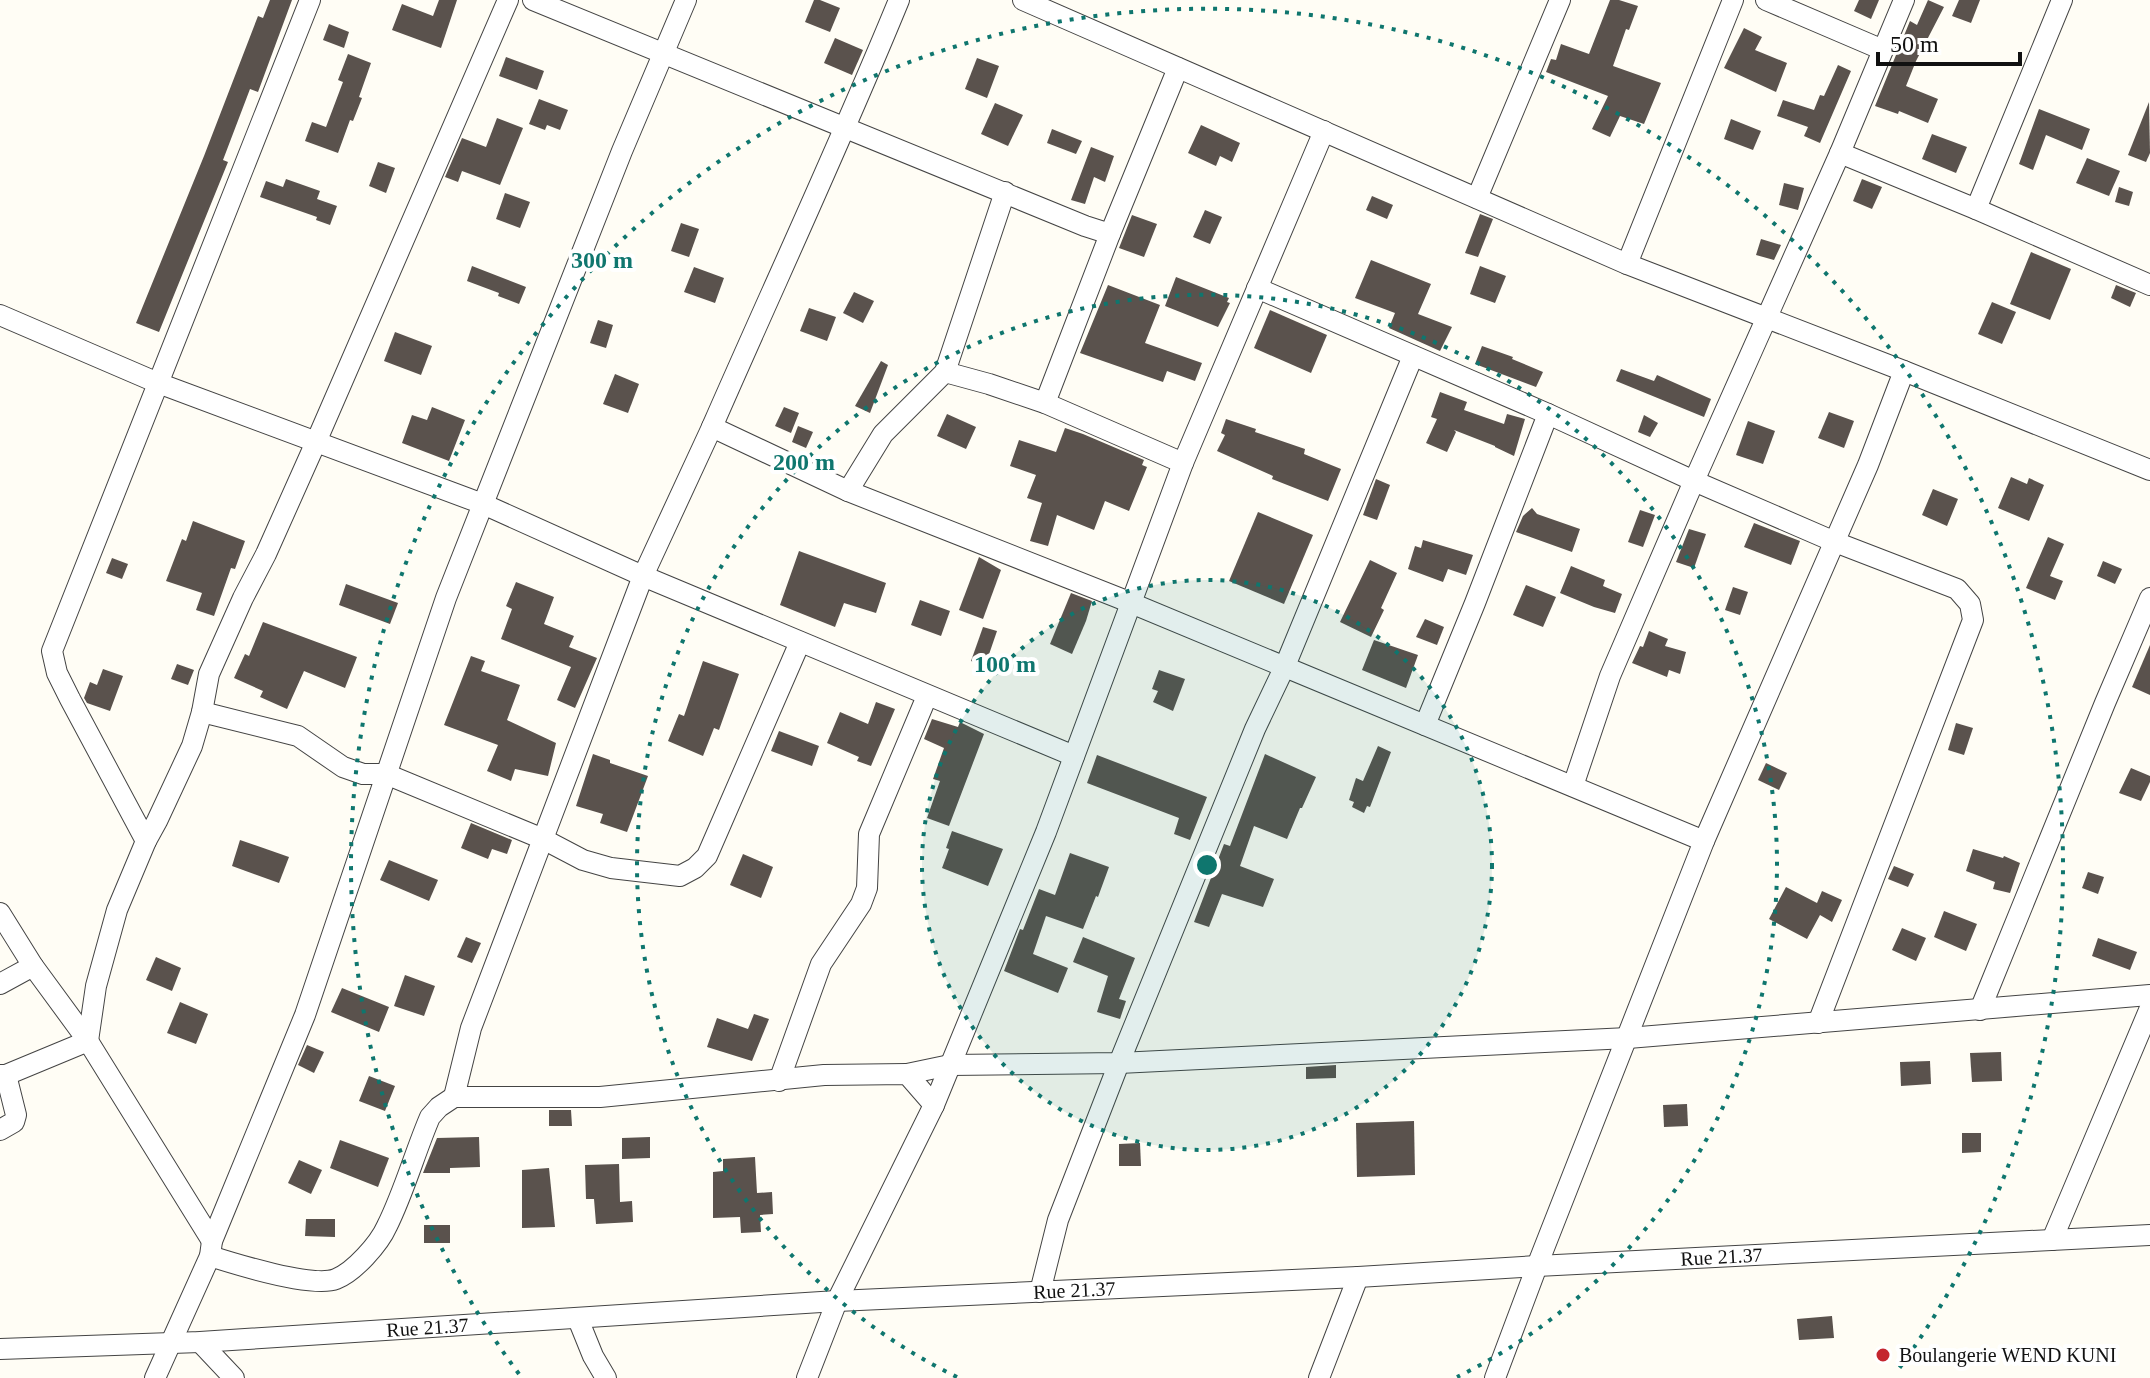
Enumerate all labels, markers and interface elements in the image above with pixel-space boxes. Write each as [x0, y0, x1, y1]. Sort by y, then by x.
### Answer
scale bar [1878, 16, 2020, 66]
text: 50 m [1890, 31, 1939, 57]
text: 300 m [571, 247, 633, 273]
text: 200 m [773, 449, 835, 475]
text: 100 m [974, 651, 1036, 677]
centre of rings [1193, 851, 1221, 879]
street label: Rue 21.37 [1680, 1244, 1763, 1270]
street label: Rue 21.37 [1033, 1277, 1116, 1303]
street label: Rue 21.37 [386, 1314, 469, 1341]
place label: Boulangerie WEND KUNI [1899, 1344, 2116, 1367]
marker: Boulangerie WEND KUNI [1874, 1346, 1892, 1364]

